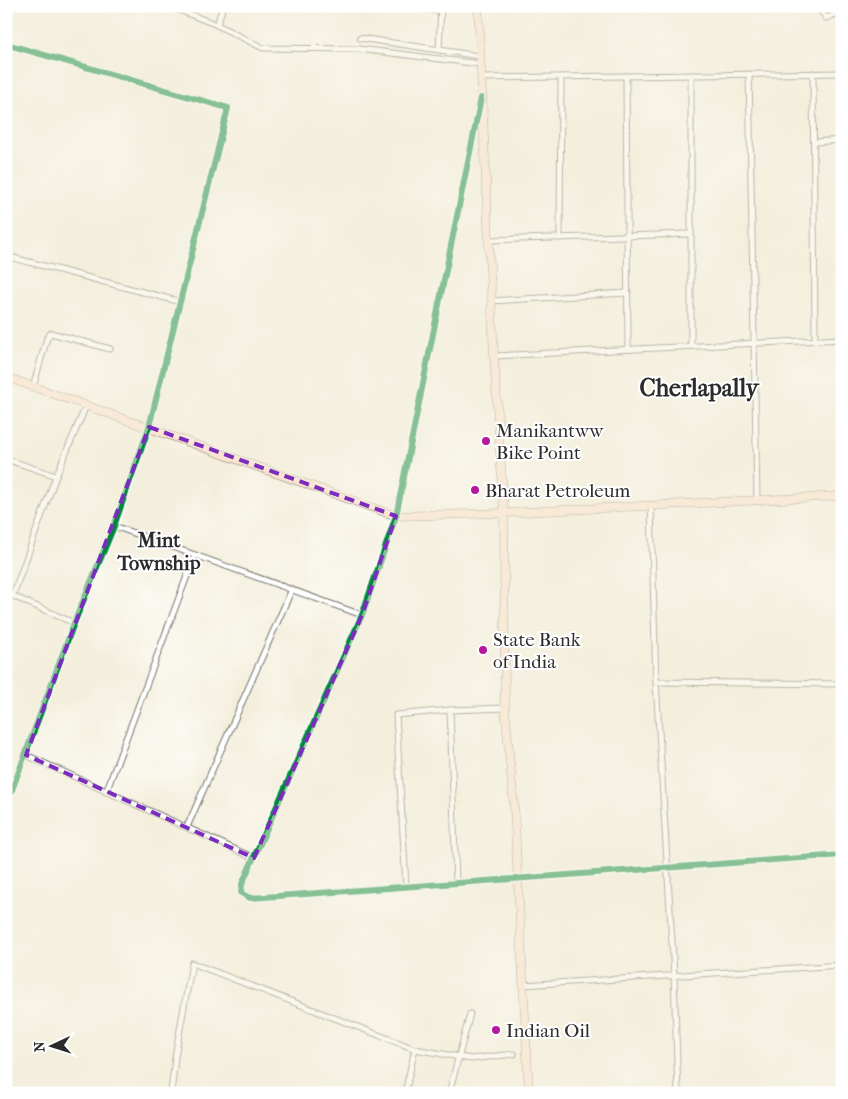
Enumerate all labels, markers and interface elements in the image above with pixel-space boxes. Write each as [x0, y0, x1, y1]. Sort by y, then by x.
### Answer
district label: Cherlapally [640, 374, 760, 402]
place label: Manikantww Bike Point [496, 420, 604, 464]
marker: Manikantww Bike Point [480, 435, 492, 447]
place label: Bharat Petroleum [485, 480, 630, 502]
marker: Bharat Petroleum [469, 484, 481, 496]
district label: Mint Township [116, 529, 201, 575]
place label: State Bank of India [493, 629, 581, 673]
marker: State Bank of India [477, 644, 489, 656]
place label: Indian Oil [506, 1020, 590, 1042]
north arrow [28, 1022, 78, 1072]
marker: Indian Oil [490, 1024, 502, 1036]
text: N [31, 1041, 48, 1053]

